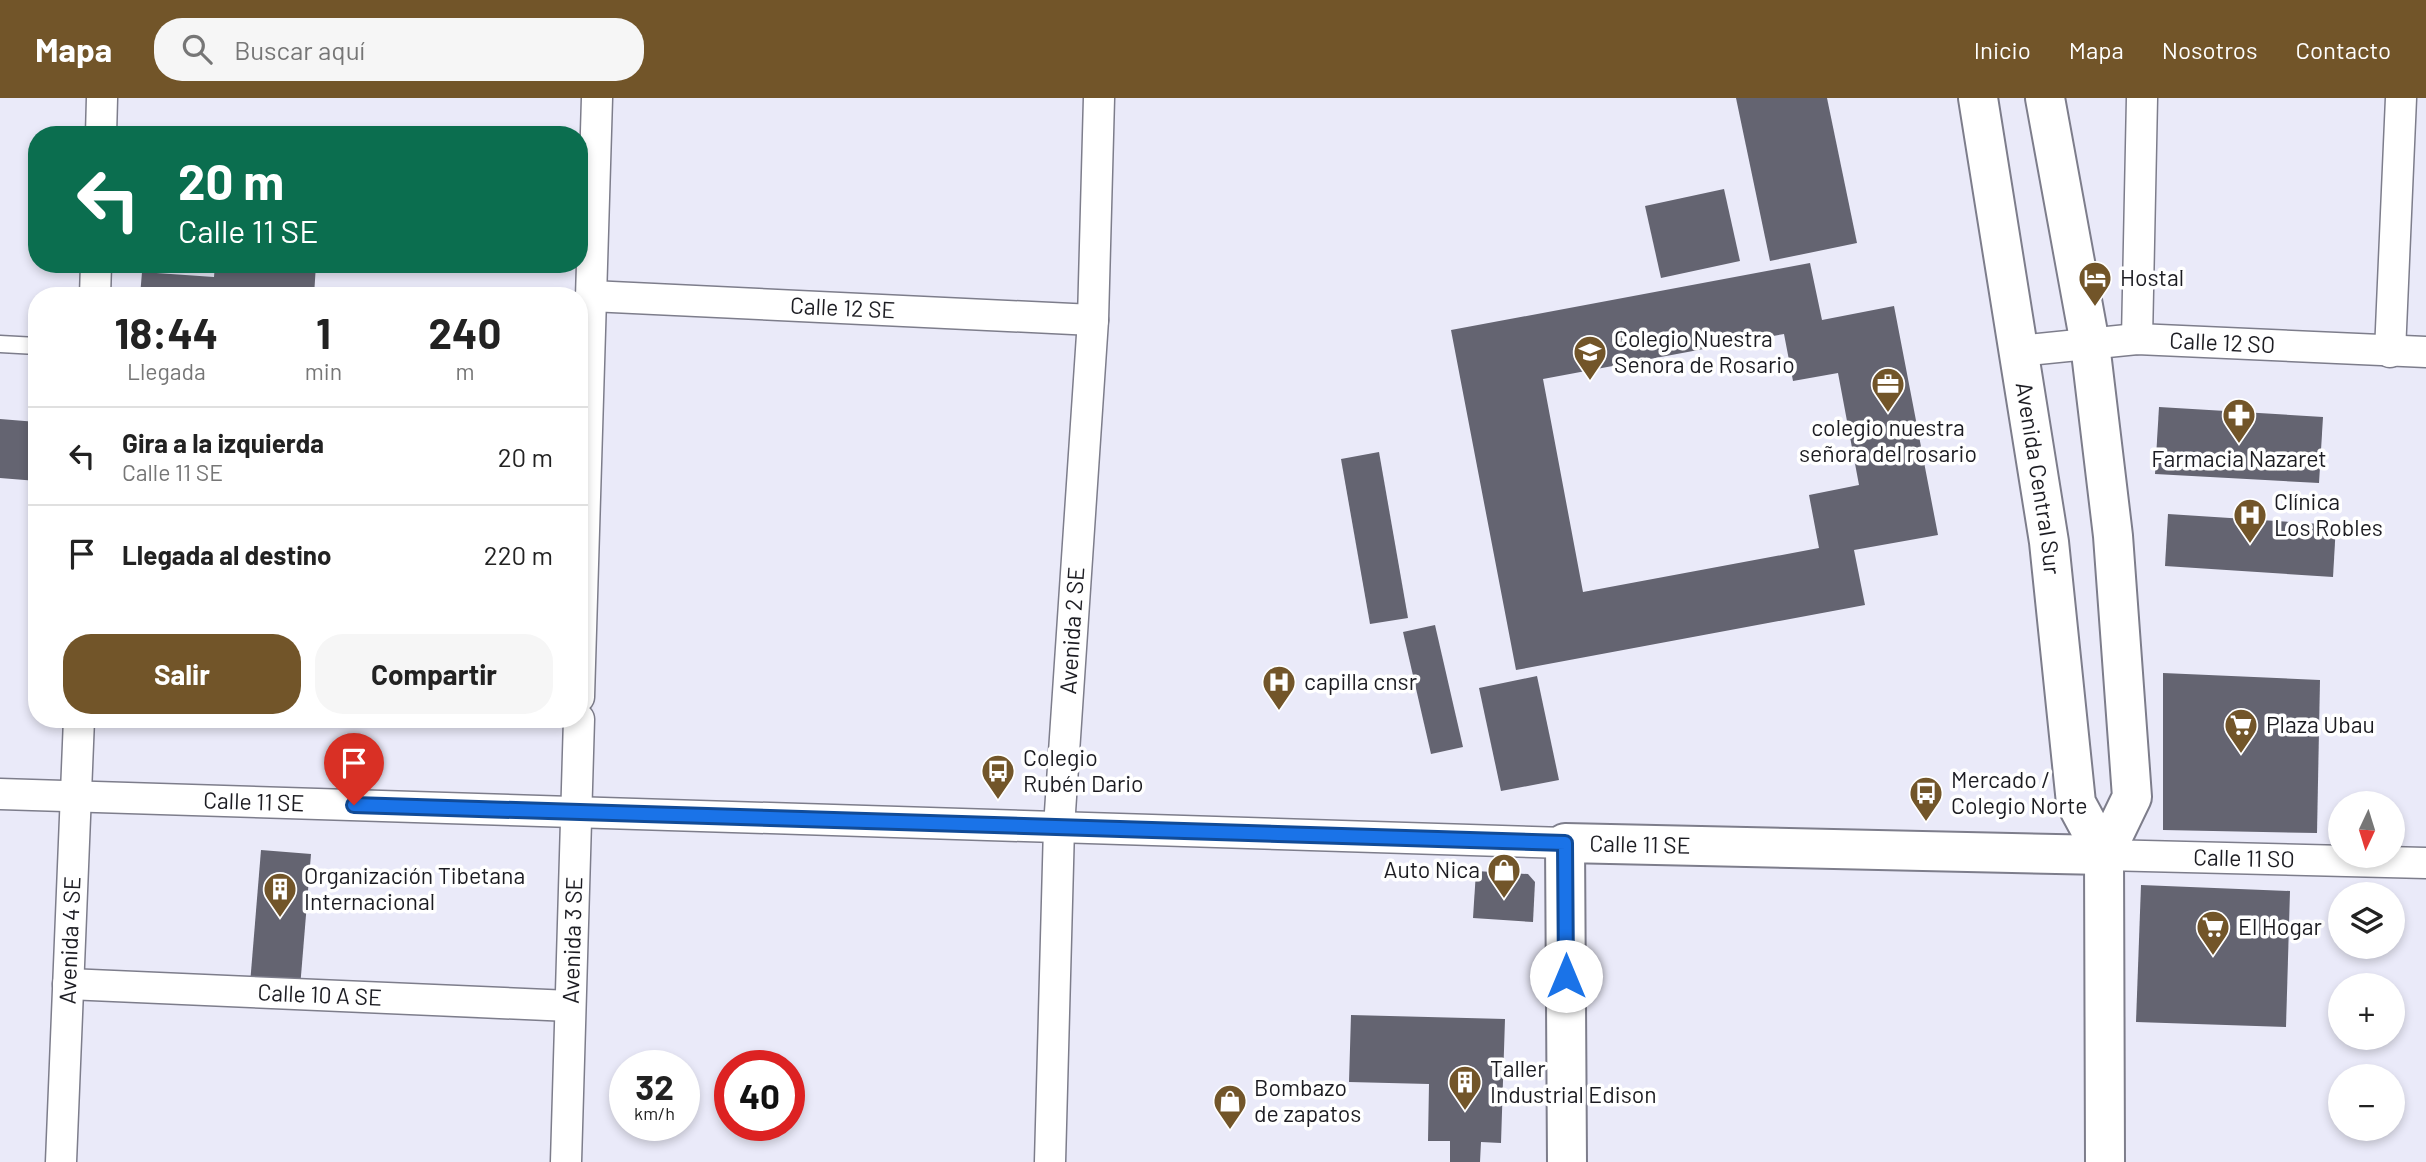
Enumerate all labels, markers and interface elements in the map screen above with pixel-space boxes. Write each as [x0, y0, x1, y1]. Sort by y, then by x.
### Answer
search box [154, 18, 644, 81]
text: Mapa [35, 29, 112, 69]
icon: search [178, 30, 216, 68]
text: Buscar aquí [234, 34, 365, 65]
text: Inicio [1974, 35, 2031, 64]
text: Mapa [2069, 35, 2124, 64]
text: Nosotros [2162, 35, 2258, 64]
text: Contacto [2296, 35, 2391, 64]
text: 20 m [178, 151, 284, 210]
icon: left [63, 154, 154, 245]
text: Calle 11 SE [178, 211, 319, 249]
hotel icon: Hostal [2076, 259, 2114, 308]
place label: Hostal [2120, 263, 2184, 291]
street label: Calle 12 SE [789, 291, 896, 324]
text: 18:44 [115, 307, 218, 357]
text: 1 [316, 307, 331, 357]
text: 240 [429, 307, 501, 357]
place label: Colegio Nuestra Senora de Rosario [1614, 324, 1795, 378]
street label: Calle 12 SO [2169, 325, 2276, 358]
school or university icon: Colegio Nuestra Senora de Rosario [1571, 333, 1609, 382]
text: Llegada [127, 357, 206, 385]
text: min [305, 357, 342, 385]
text: m [456, 357, 475, 385]
office icon: colegio nuestra señora del rosario [1869, 365, 1907, 414]
street label: Avenida Central Sur [2011, 380, 2067, 576]
pharmacy icon: Farmacia Nazaret [2220, 396, 2258, 445]
place label: colegio nuestra señora del rosario [1799, 413, 1977, 467]
text: Gira a la izquierda [122, 427, 324, 458]
icon: left [63, 437, 101, 475]
text: 20 m [498, 441, 553, 472]
place label: Farmacia Nazaret [2151, 444, 2327, 472]
text: Calle 11 SE [122, 458, 223, 486]
place label: Clínica Los Robles [2274, 487, 2383, 541]
hospital icon: Clínica Los Robles [2231, 496, 2269, 545]
icon: arrive [63, 535, 101, 573]
text: Llegada al destino [122, 539, 331, 570]
text: 220 m [484, 539, 553, 570]
street label: Avenida 2 SE [1053, 566, 1089, 695]
button: Salir [63, 634, 301, 714]
button: Compartir [315, 634, 553, 714]
hospital icon: capilla cnsr [1260, 663, 1298, 712]
place label: capilla cnsr [1304, 667, 1418, 695]
supermarket icon: Plaza Ubau [2222, 706, 2260, 755]
place label: Plaza Ubau [2266, 710, 2375, 738]
pin [324, 733, 384, 805]
place label: Colegio Rubén Dario [1023, 743, 1144, 797]
icon: arrive [335, 744, 373, 782]
bus stop icon: Colegio Rubén Dario [979, 752, 1017, 801]
place label: Mercado / Colegio Norte [1951, 765, 2087, 819]
bus stop icon: Mercado / Colegio Norte [1907, 774, 1945, 823]
street label: Calle 11 SE [203, 785, 305, 817]
north arrow [2328, 791, 2404, 868]
map controls [2328, 791, 2405, 1141]
street label: Calle 11 SE [1589, 829, 1691, 859]
street label: Calle 11 SO [2193, 842, 2295, 873]
shop icon: Auto Nica [1485, 851, 1523, 900]
place label: Auto Nica [1383, 855, 1480, 883]
place label: Organización Tibetana Internacional [304, 861, 525, 915]
building icon: Organización Tibetana Internacional [261, 870, 299, 919]
street label: Avenida 4 SE [52, 876, 86, 1005]
street label: Avenida 3 SE [556, 876, 587, 1004]
button: layers [2328, 882, 2405, 959]
supermarket icon: El Hogar [2194, 908, 2232, 957]
place label: El Hogar [2238, 912, 2322, 940]
position arrow [1529, 939, 1603, 1013]
button: + [2328, 973, 2405, 1050]
street label: Calle 10 A SE [257, 977, 383, 1011]
speed limit sign: 40 [714, 1050, 805, 1141]
place label: Taller Industrial Edison [1490, 1054, 1657, 1108]
building icon: Taller Industrial Edison [1446, 1063, 1484, 1112]
button: − [2328, 1064, 2405, 1141]
text: 32 [635, 1065, 674, 1107]
place label: Bombazo de zapatos [1254, 1073, 1361, 1127]
shop icon: Bombazo de zapatos [1211, 1082, 1249, 1131]
text: km/h [634, 1102, 675, 1124]

